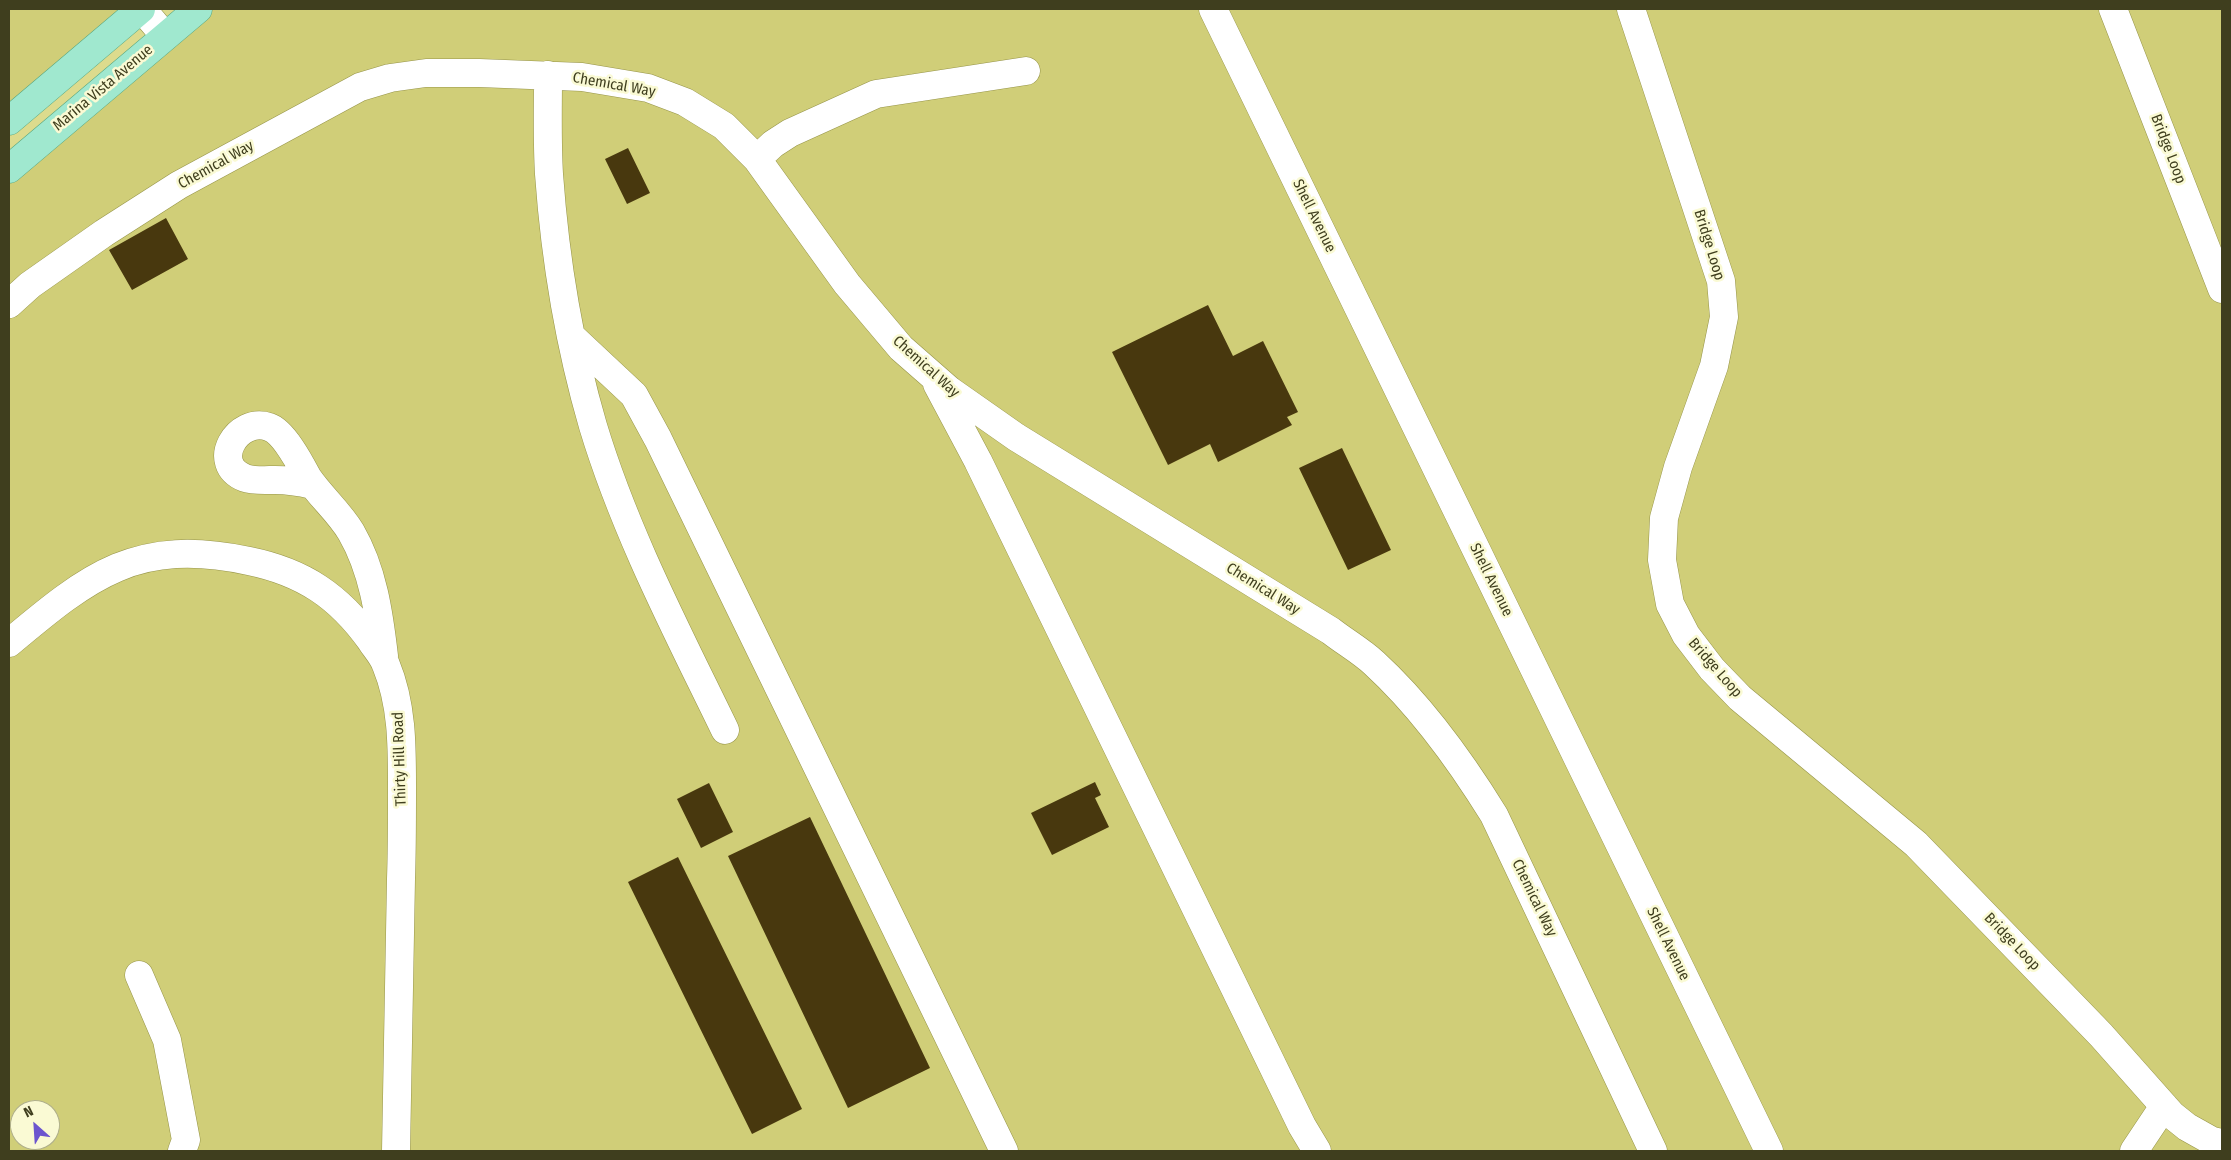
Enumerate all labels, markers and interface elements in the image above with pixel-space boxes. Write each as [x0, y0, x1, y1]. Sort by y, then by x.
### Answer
street label: Marina Vista Avenue [50, 41, 156, 135]
street label: Chemical Way [571, 69, 657, 101]
street label: Bridge Loop [2147, 112, 2189, 186]
street label: Chemical Way [175, 137, 257, 193]
street label: Shell Avenue [1289, 176, 1339, 256]
street label: Bridge Loop [1690, 207, 1728, 283]
street label: Chemical Way [889, 332, 963, 402]
street label: Shell Avenue [1466, 540, 1516, 620]
street label: Chemical Way [1223, 559, 1303, 619]
street label: Bridge Loop [1684, 635, 1746, 701]
street label: Thirty Hill Road [389, 712, 411, 806]
street label: Chemical Way [1508, 856, 1560, 940]
street label: Shell Avenue [1643, 904, 1693, 984]
street label: Bridge Loop [1980, 909, 2044, 975]
north arrow [10, 1100, 60, 1150]
text: N [21, 1102, 36, 1121]

